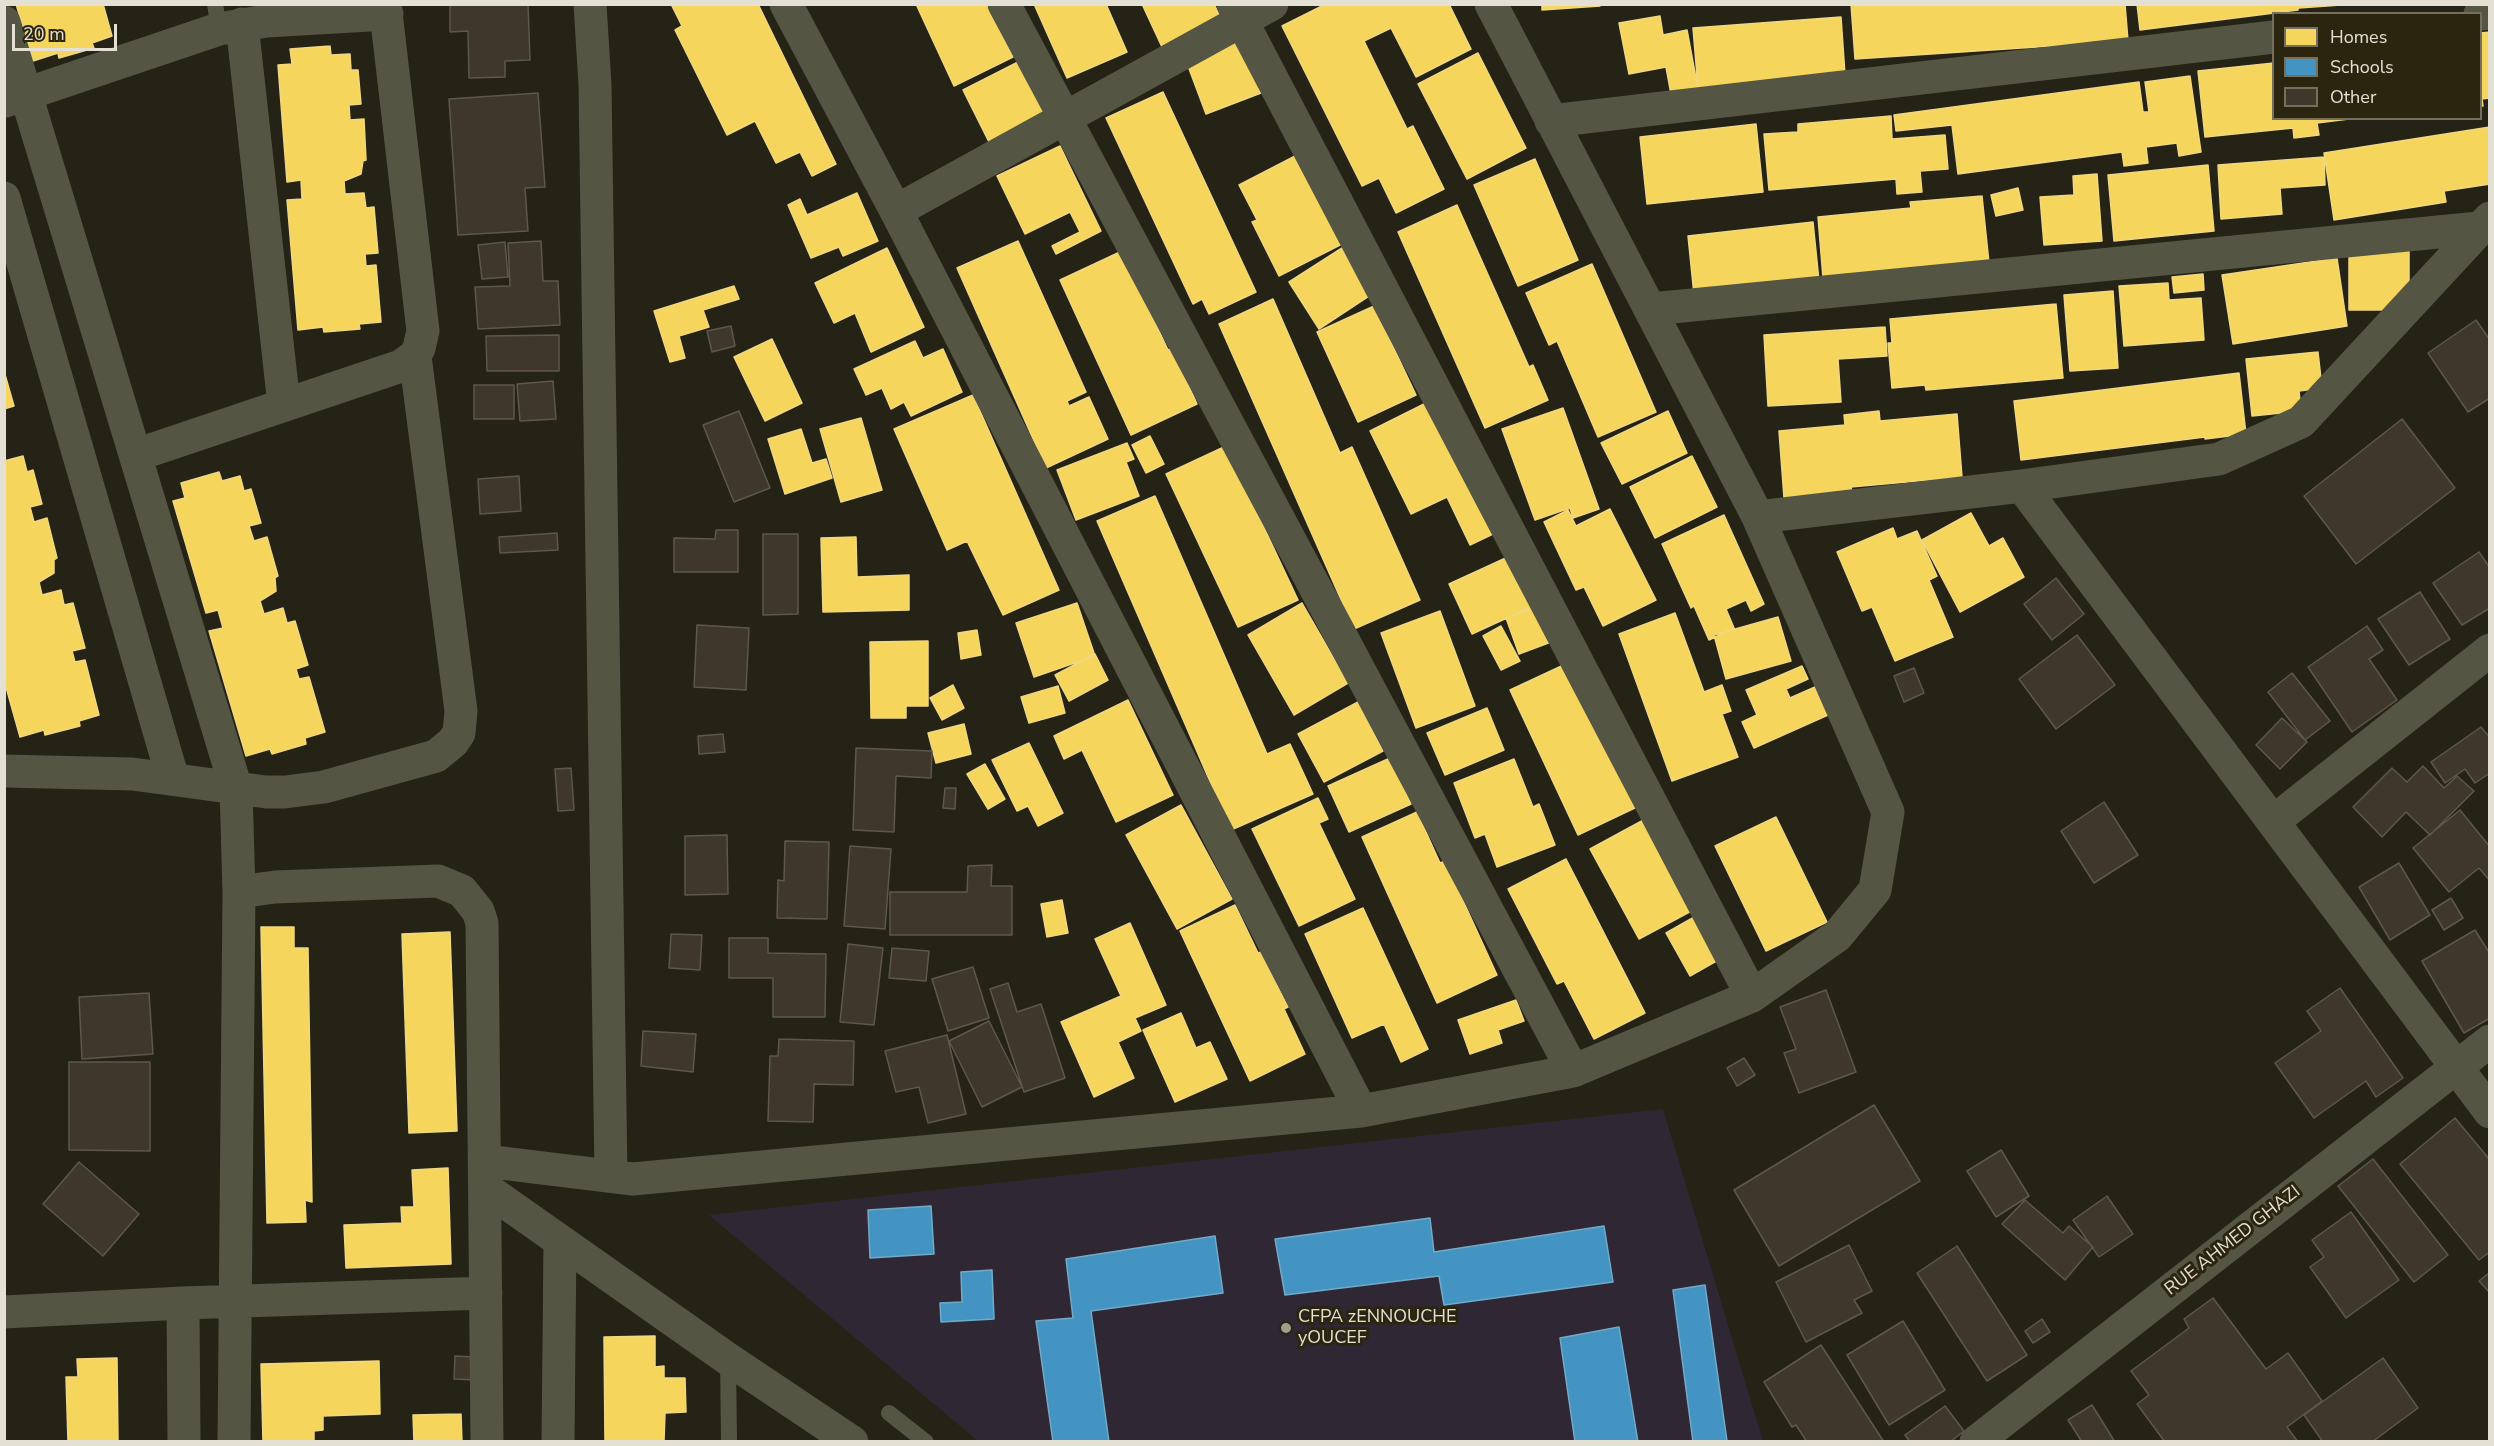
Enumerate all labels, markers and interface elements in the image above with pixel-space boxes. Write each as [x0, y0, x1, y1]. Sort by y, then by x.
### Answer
scale bar [15, 12, 120, 50]
legend [2272, 12, 2482, 120]
text: 20 m [23, 22, 65, 46]
text: Homes [2330, 25, 2387, 49]
text: Schools [2330, 55, 2394, 79]
text: Other [2330, 85, 2376, 109]
street label: RUE AHMED GHAZI [2161, 1181, 2305, 1301]
place label: CFPA zENNOUCHE yOUCEF [1298, 1307, 1457, 1350]
marker: CFPA zENNOUCHE yOUCEF [1279, 1321, 1293, 1335]

